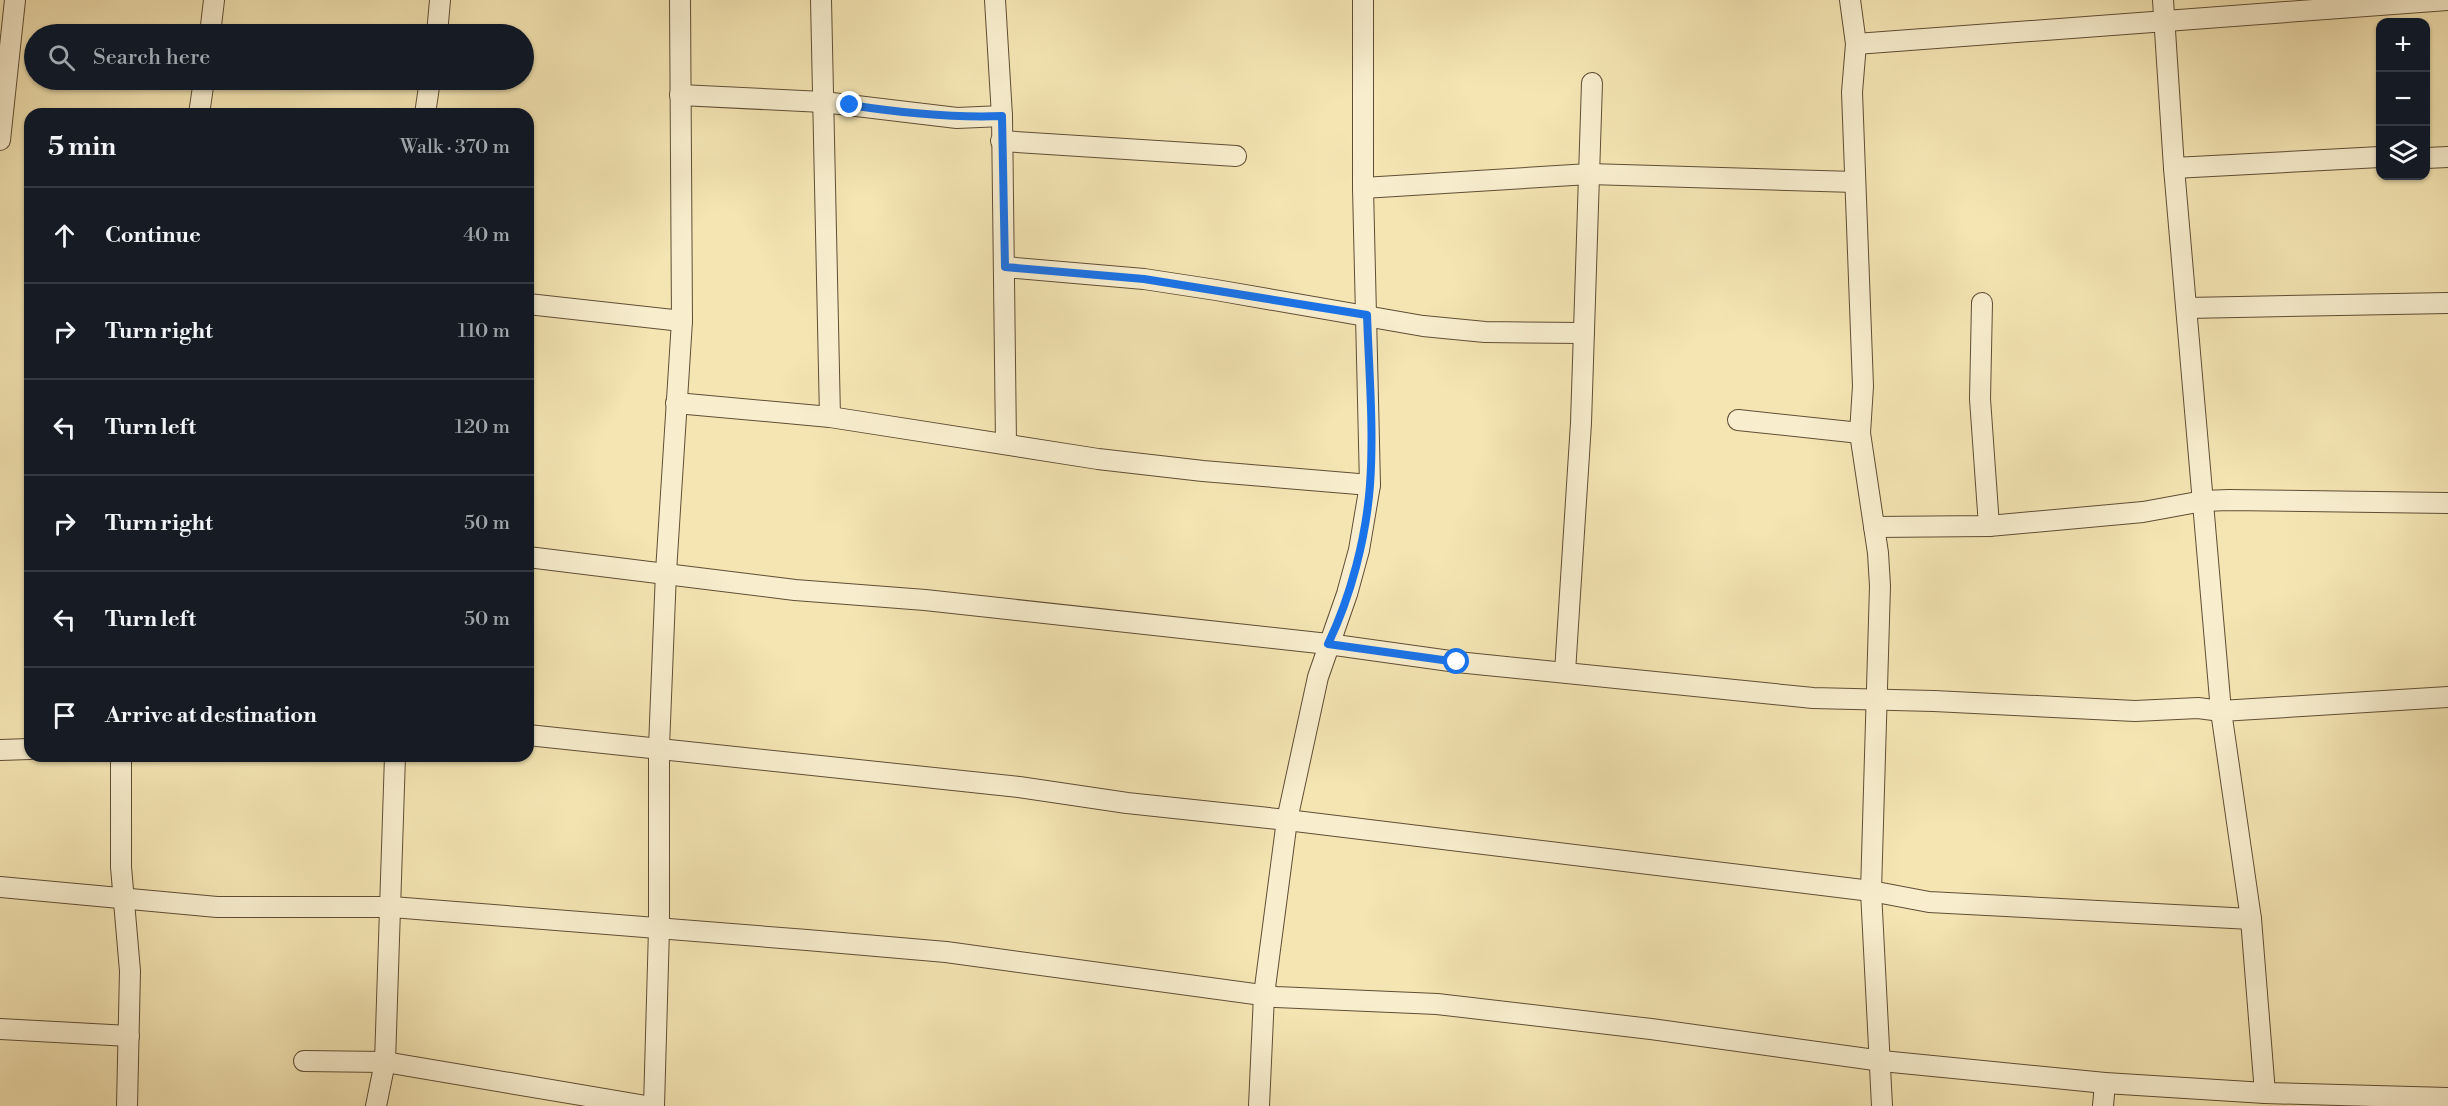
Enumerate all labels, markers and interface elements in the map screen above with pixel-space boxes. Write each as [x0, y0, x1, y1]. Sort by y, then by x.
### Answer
map controls [2376, 18, 2430, 180]
button: + [2376, 18, 2430, 72]
search box [24, 24, 534, 90]
icon: search [45, 41, 78, 74]
text: Search here [93, 44, 210, 71]
button: − [2376, 72, 2430, 126]
route end [836, 91, 862, 117]
button: layers [2376, 126, 2430, 180]
text: 5 min [48, 131, 116, 163]
text: Walk · 370 m [400, 135, 510, 160]
icon: ahead [48, 219, 81, 252]
text: Continue [105, 222, 201, 249]
text: 40 m [463, 223, 510, 248]
icon: right [48, 315, 81, 348]
text: Turn right [105, 318, 213, 345]
text: 110 m [458, 319, 510, 344]
icon: left [48, 411, 81, 444]
text: Turn left [105, 414, 196, 441]
text: 120 m [455, 415, 510, 440]
icon: right [48, 507, 81, 540]
text: Turn right [105, 510, 213, 537]
text: 50 m [464, 511, 510, 536]
icon: left [48, 603, 81, 636]
text: Turn left [105, 606, 196, 633]
text: 50 m [464, 607, 510, 632]
route start [1443, 648, 1469, 674]
icon: arrive [48, 699, 81, 732]
text: Arrive at destination [105, 702, 317, 729]

